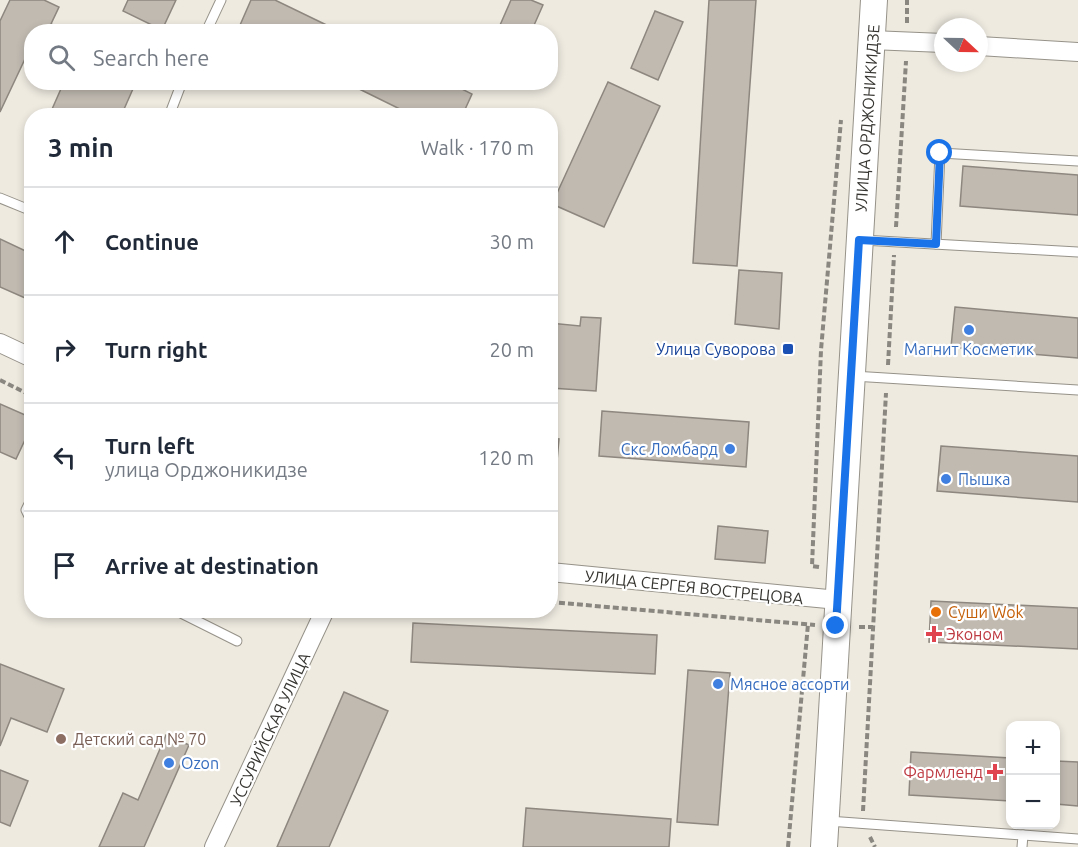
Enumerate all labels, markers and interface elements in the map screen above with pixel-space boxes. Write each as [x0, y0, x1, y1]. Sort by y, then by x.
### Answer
north arrow [934, 18, 988, 72]
search box [24, 24, 558, 90]
street label: УЛИЦА ОРДЖОНИКИДЗЕ [851, 24, 883, 212]
icon: search [45, 41, 78, 74]
text: Search here [93, 45, 209, 70]
text: 3 min [48, 133, 114, 162]
text: Walk · 170 m [421, 136, 534, 159]
route start [926, 139, 952, 165]
icon: ahead [48, 225, 81, 258]
text: Continue [105, 229, 199, 254]
text: 30 m [490, 230, 534, 253]
marker: Магнит Косметик [962, 323, 976, 337]
icon: right [48, 333, 81, 366]
text: Turn right [105, 337, 207, 362]
text: 20 m [490, 338, 534, 361]
place label: Улица Суворова [656, 340, 776, 358]
place label: Магнит Косметик [904, 340, 1034, 358]
marker: Улица Суворова [781, 342, 795, 356]
text: Turn left [105, 433, 195, 458]
place label: Скс Ломбард [621, 440, 718, 458]
icon: left [48, 441, 81, 474]
marker: Скс Ломбард [723, 442, 737, 456]
text: 120 m [478, 446, 534, 469]
text: улица Орджоникидзе [105, 458, 308, 481]
place label: Пышка [958, 470, 1010, 488]
marker: Пышка [939, 472, 953, 486]
icon: arrive [48, 549, 81, 582]
text: Arrive at destination [105, 553, 319, 578]
street label: УЛИЦА СЕРГЕЯ ВОСТРЕЦОВА [584, 567, 805, 607]
place label: Суши Wok [948, 603, 1024, 621]
marker: Суши Wok [929, 605, 943, 619]
route end [822, 612, 848, 638]
place label: Эконом [946, 625, 1003, 643]
marker: Эконом [927, 627, 941, 641]
street label: УССУРИЙСКАЯ УЛИЦА [226, 648, 314, 809]
place label: Мясное ассорти [730, 675, 850, 693]
marker: Мясное ассорти [711, 677, 725, 691]
map controls [1006, 721, 1060, 829]
button: + [1006, 721, 1060, 775]
place label: Детский сад № 70 [73, 730, 206, 748]
marker: Детский сад № 70 [54, 732, 68, 746]
place label: Ozon [181, 754, 219, 772]
marker: Ozon [162, 756, 176, 770]
place label: Фармленд [903, 763, 983, 781]
marker: Фармленд [988, 765, 1002, 779]
button: − [1006, 775, 1060, 829]

